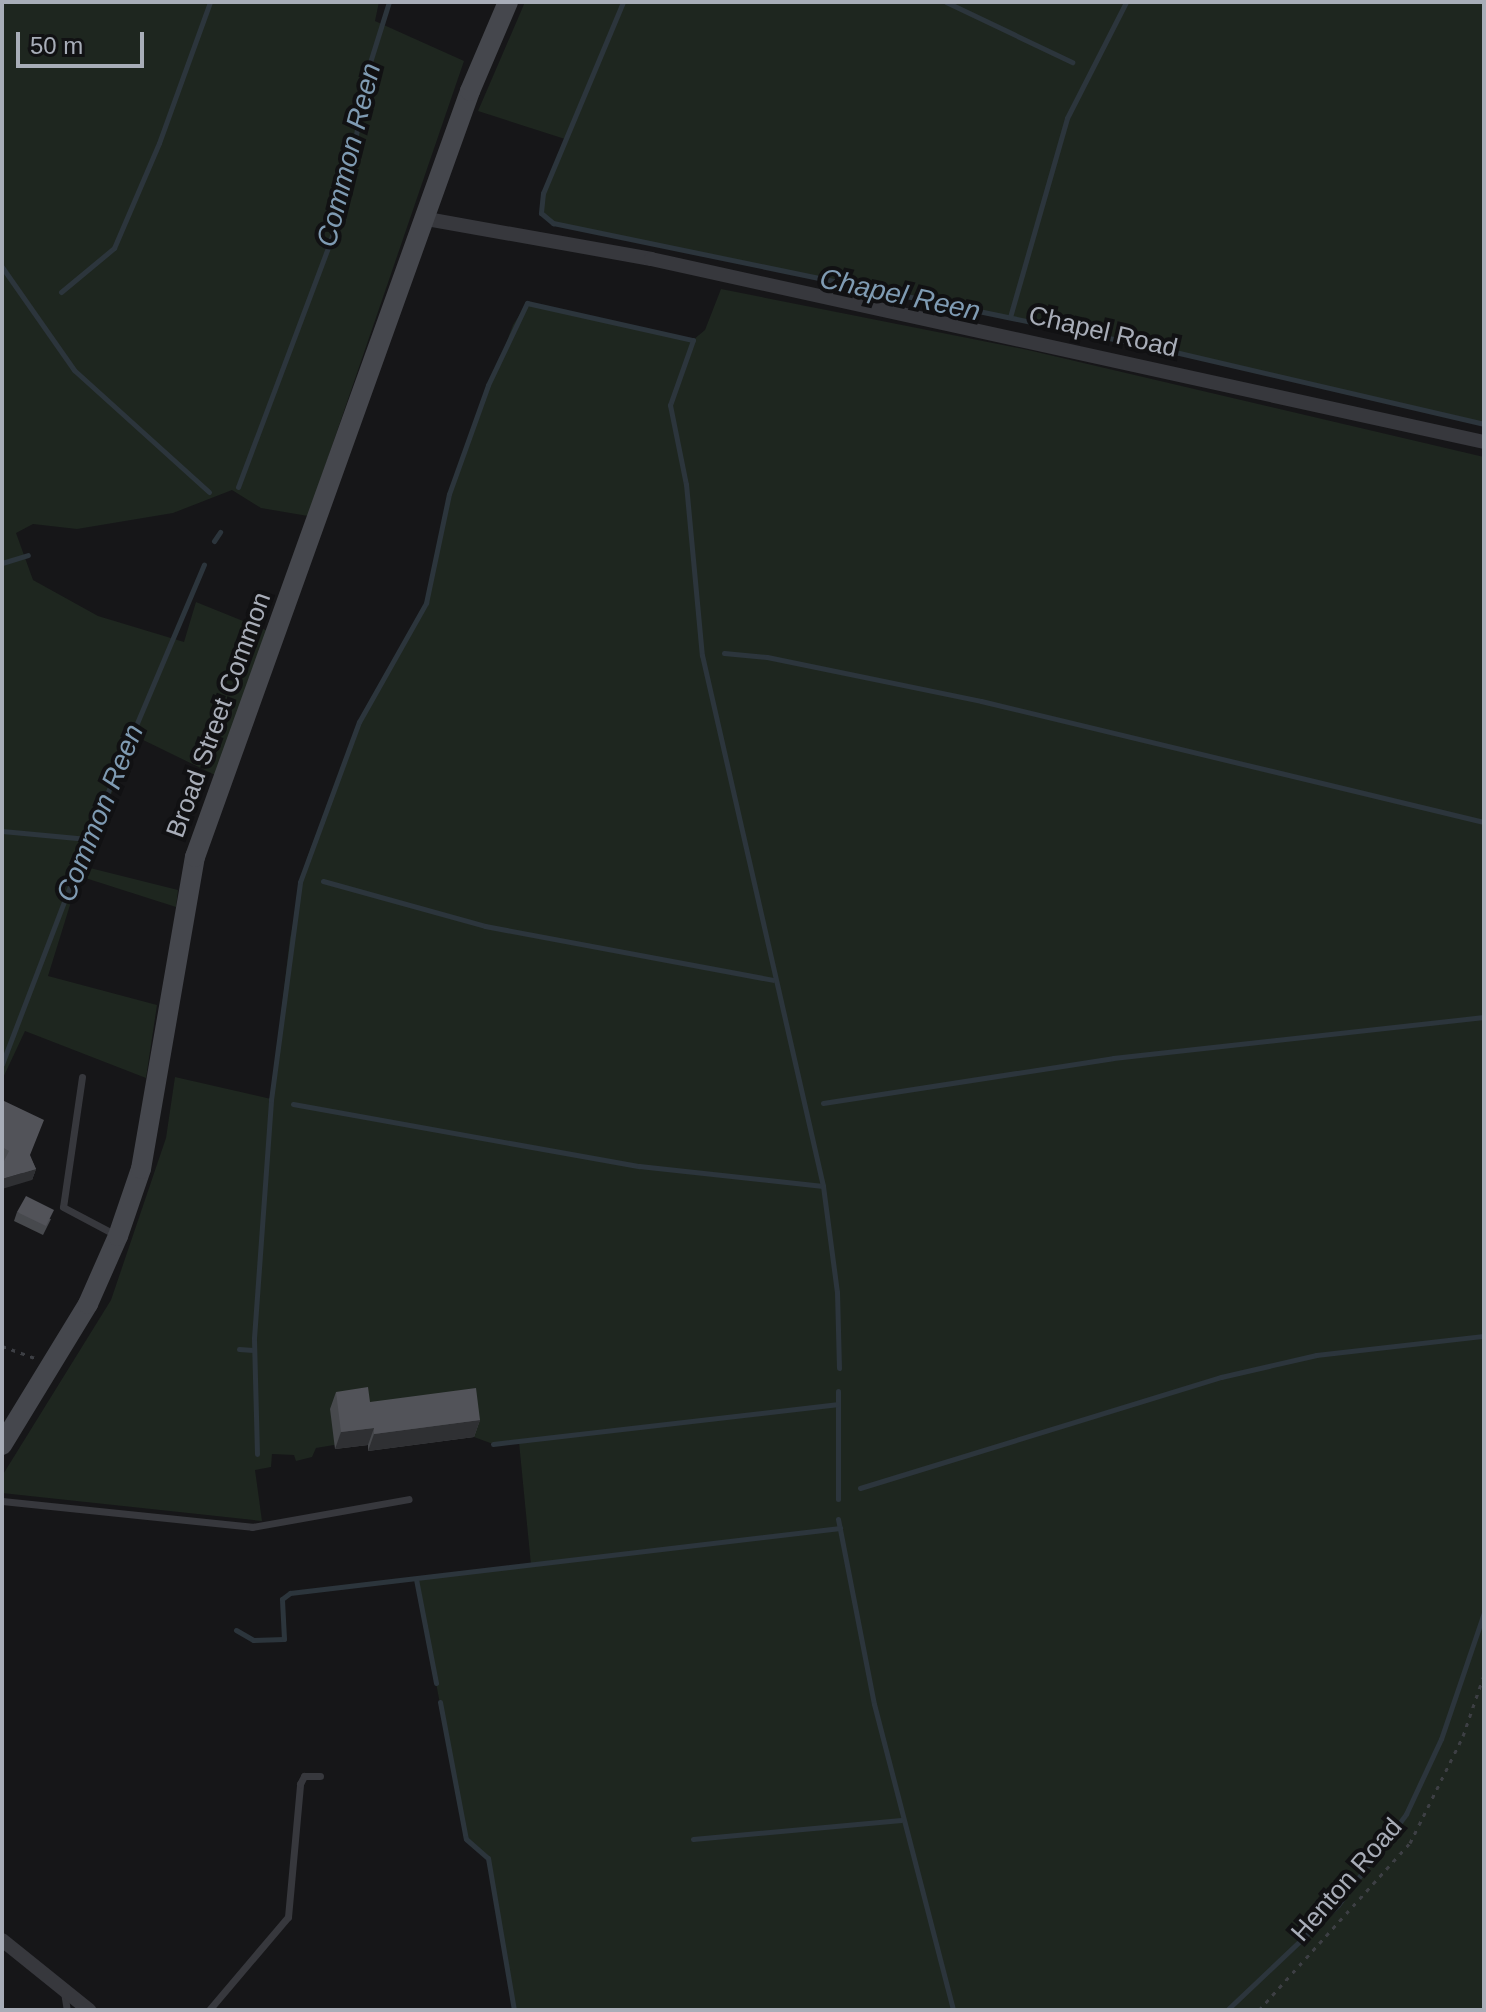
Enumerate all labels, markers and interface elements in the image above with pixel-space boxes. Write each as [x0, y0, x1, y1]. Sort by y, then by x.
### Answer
scale bar [20, 16, 148, 66]
text: 50 m [30, 32, 83, 59]
water label: Common Reen [310, 60, 388, 250]
water label: Chapel Reen [817, 262, 983, 328]
street label: Chapel Road [1026, 300, 1180, 364]
street label: Broad Street Common [160, 588, 278, 842]
water label: Common Reen [49, 719, 151, 907]
street label: Henton Road [1285, 1812, 1409, 1948]

